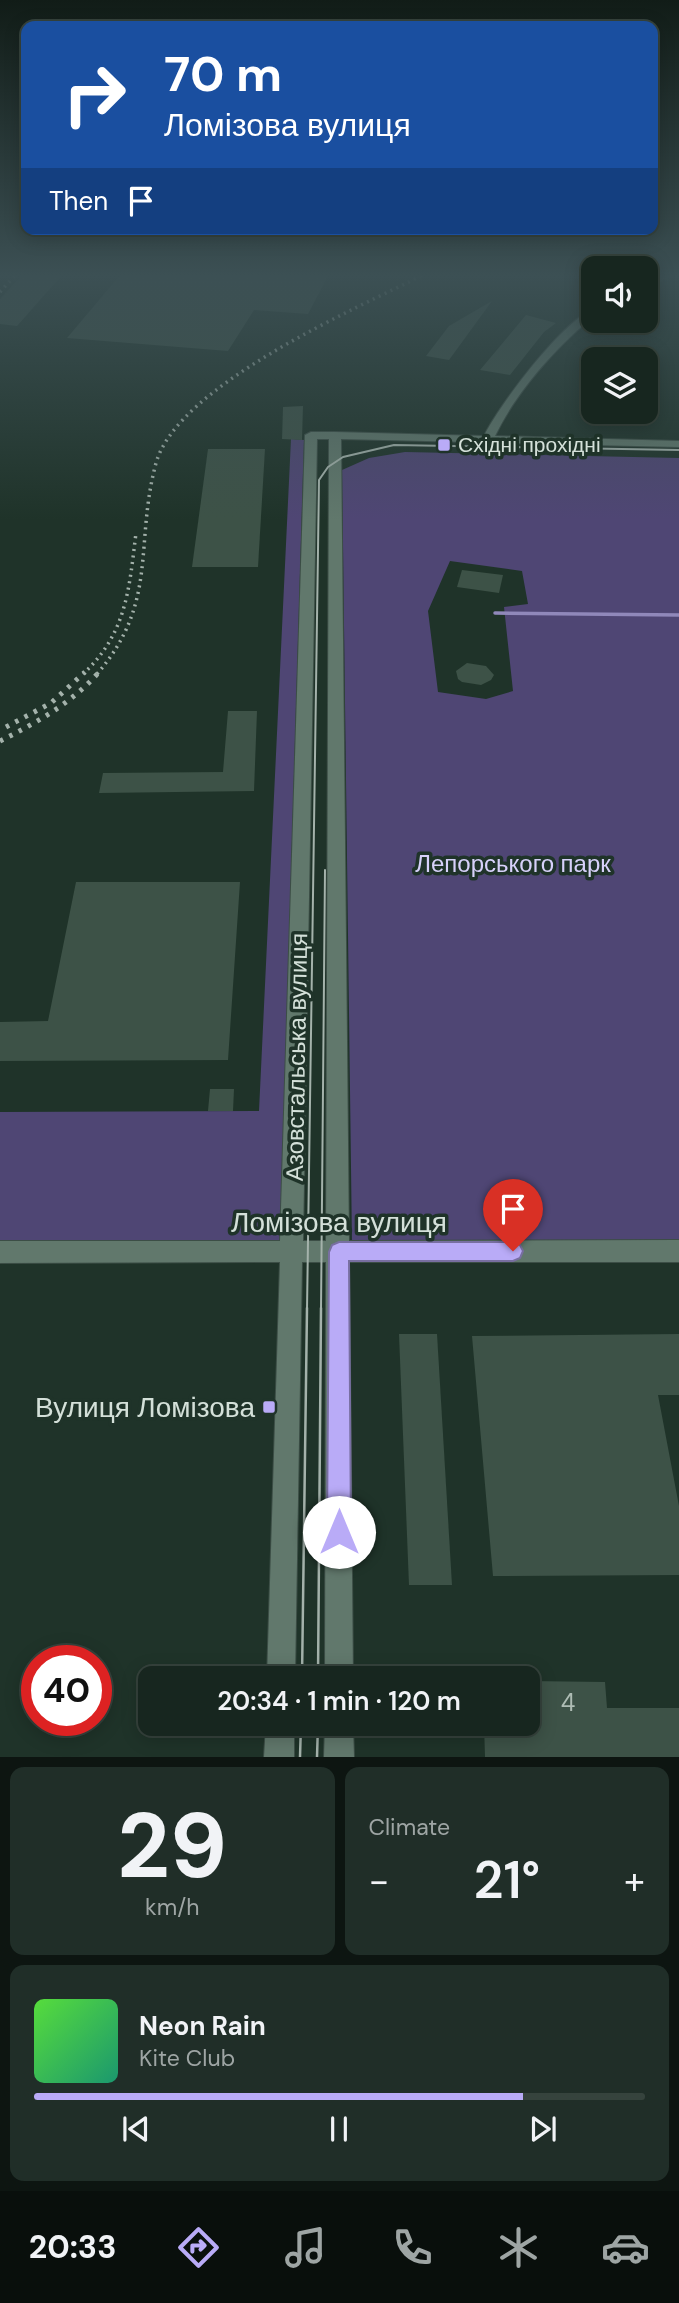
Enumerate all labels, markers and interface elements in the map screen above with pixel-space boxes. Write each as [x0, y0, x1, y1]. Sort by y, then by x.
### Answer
text: 70 m [164, 42, 282, 106]
icon: right [49, 49, 140, 140]
text: Ломізова вулиця [164, 104, 411, 146]
icon: arrive [122, 182, 160, 220]
text: Then [49, 184, 108, 218]
map controls [581, 256, 658, 424]
button: sound [581, 256, 658, 333]
button: layers [581, 347, 658, 424]
place label: Східні прохідні [458, 431, 601, 459]
marker: Східні прохідні [436, 437, 452, 453]
park label: Лепорського парк [415, 848, 611, 879]
street label: Азовстальська вулиця [279, 933, 314, 1181]
pin [483, 1179, 543, 1251]
icon: arrive [494, 1190, 532, 1228]
street label: Ломізова вулиця [231, 1204, 447, 1241]
place label: Вулиця Ломізова [35, 1389, 255, 1426]
marker: Вулиця Ломізова [261, 1399, 277, 1415]
position arrow [302, 1495, 376, 1569]
speed limit sign: 40 [21, 1645, 112, 1736]
text: 20:34 · 1 min · 120 m [217, 1684, 461, 1718]
house number: 4 [561, 1687, 575, 1718]
text: 29 [117, 1787, 227, 1905]
text: Climate [369, 1812, 450, 1842]
text: 21° [473, 1846, 540, 1914]
text: − [369, 1856, 389, 1906]
text: + [624, 1856, 645, 1906]
text: km/h [145, 1892, 199, 1922]
text: Neon Rain [139, 2009, 266, 2043]
text: Kite Club [139, 2043, 235, 2073]
icon: previous [117, 2110, 155, 2148]
icon: pause [320, 2110, 358, 2148]
icon: next [524, 2110, 562, 2148]
icon: directions [174, 2223, 223, 2272]
icon: music [281, 2223, 330, 2272]
icon: phone [388, 2223, 437, 2272]
icon: climate [494, 2223, 543, 2272]
icon: car [601, 2223, 650, 2272]
text: 20:33 [29, 2226, 116, 2268]

